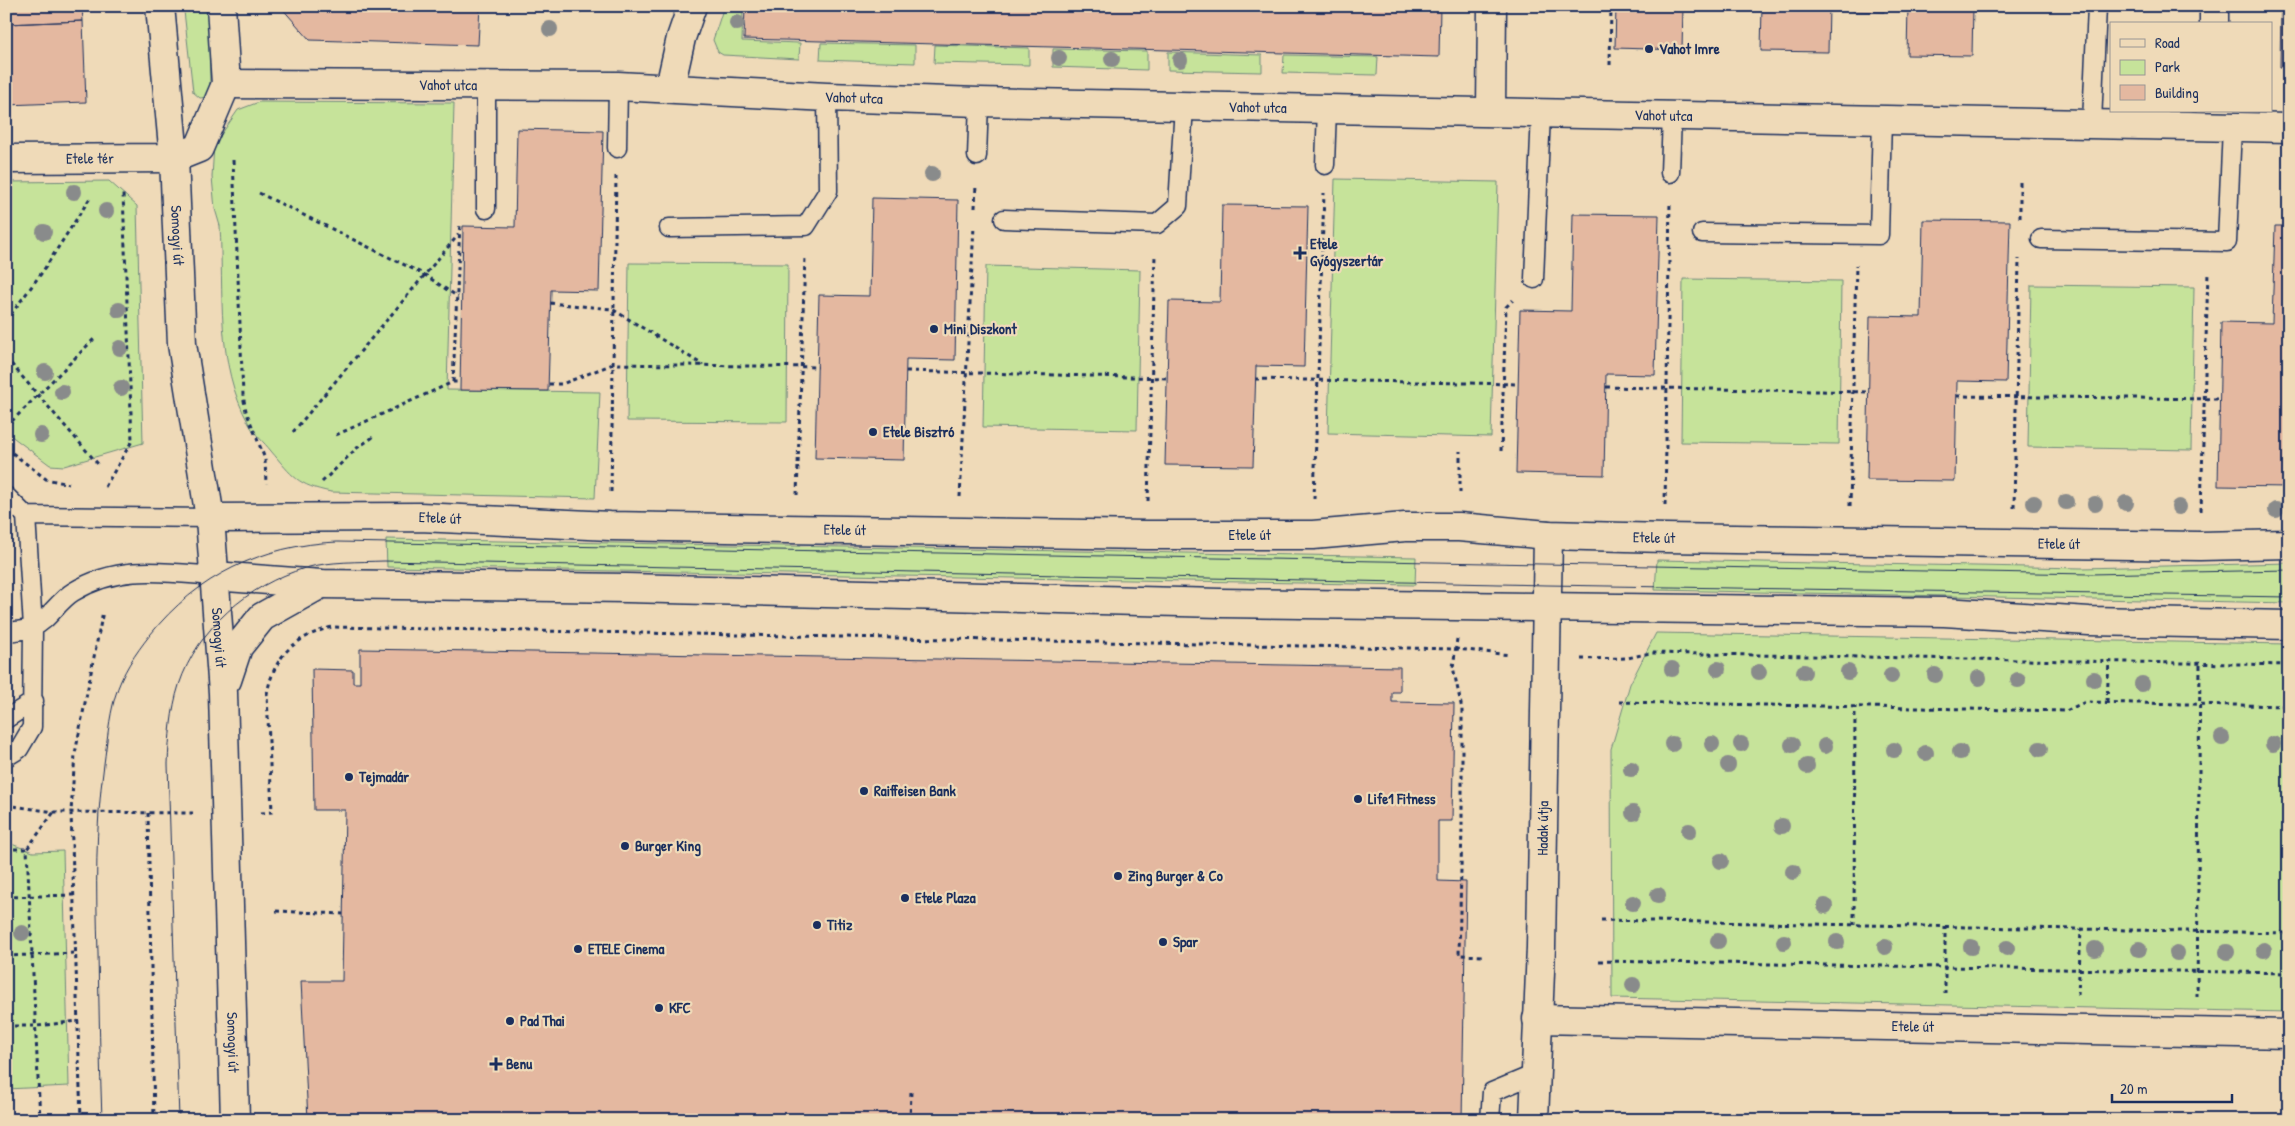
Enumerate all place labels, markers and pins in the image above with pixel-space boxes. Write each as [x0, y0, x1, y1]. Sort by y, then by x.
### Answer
place label: Vahot Imre [1659, 38, 1720, 59]
marker: Vahot Imre [1643, 43, 1655, 55]
place label: Etele Gyógyszertár [1310, 233, 1384, 272]
marker: Etele Gyógyszertár [1294, 247, 1306, 259]
place label: Mini Diszkont [944, 318, 1018, 339]
marker: Mini Diszkont [928, 323, 940, 335]
place label: Etele Bisztró [883, 421, 954, 442]
marker: Etele Bisztró [867, 426, 879, 438]
place label: Tejmadár [358, 766, 409, 787]
marker: Tejmadár [343, 771, 355, 783]
place label: Raiffeisen Bank [874, 780, 956, 801]
marker: Raiffeisen Bank [858, 785, 870, 797]
place label: Life1 Fitness [1368, 788, 1436, 809]
marker: Life1 Fitness [1352, 793, 1364, 805]
place label: Burger King [635, 835, 701, 857]
marker: Burger King [619, 840, 631, 852]
place label: Zing Burger & Co [1128, 865, 1223, 887]
marker: Zing Burger & Co [1112, 870, 1124, 882]
place label: Etele Plaza [915, 887, 976, 908]
marker: Etele Plaza [899, 892, 911, 904]
place label: Titiz [826, 914, 853, 935]
marker: Titiz [811, 919, 823, 931]
place label: Spar [1173, 931, 1198, 953]
marker: Spar [1157, 936, 1169, 948]
place label: ETELE Cinema [588, 938, 664, 959]
marker: ETELE Cinema [572, 943, 584, 955]
place label: KFC [669, 997, 691, 1018]
marker: KFC [653, 1002, 665, 1014]
place label: Pad Thai [520, 1010, 565, 1031]
marker: Pad Thai [504, 1015, 516, 1027]
place label: Benu [506, 1053, 533, 1074]
marker: Benu [490, 1058, 502, 1070]

